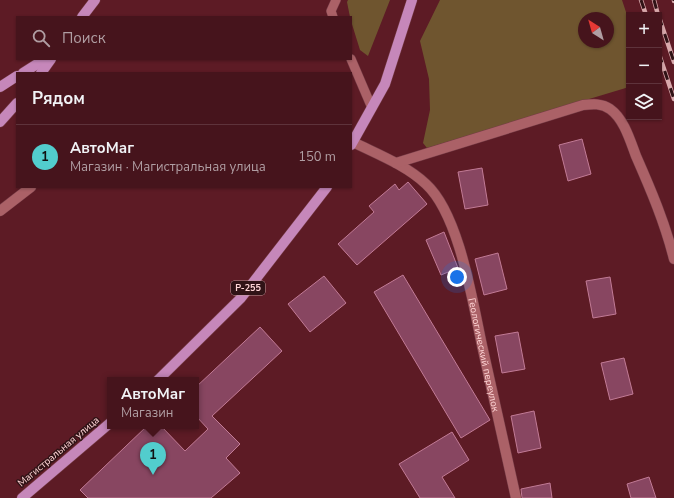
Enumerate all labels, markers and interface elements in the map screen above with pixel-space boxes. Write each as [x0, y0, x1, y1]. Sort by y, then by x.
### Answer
north arrow [578, 12, 614, 48]
map controls [626, 12, 662, 120]
button: + [626, 12, 662, 48]
search box [16, 16, 352, 60]
icon: search [30, 27, 52, 49]
text: Поиск [62, 28, 106, 48]
button: − [626, 48, 662, 84]
button: layers [626, 84, 662, 120]
text: Рядом [32, 87, 85, 110]
text: АвтоМаг [70, 138, 134, 158]
text: 1 [41, 148, 49, 166]
text: 150 m [298, 148, 336, 166]
text: Магазин · Магистральная улица [70, 158, 266, 176]
your location [447, 267, 467, 287]
road number: Р-255 [231, 281, 265, 295]
street label: Геологический переулок [464, 297, 503, 414]
popup [107, 377, 199, 429]
text: АвтоМаг [121, 384, 185, 404]
text: Магазин [121, 404, 173, 422]
street label: Магистральная улица [15, 413, 103, 490]
pin: 1 [140, 442, 166, 475]

